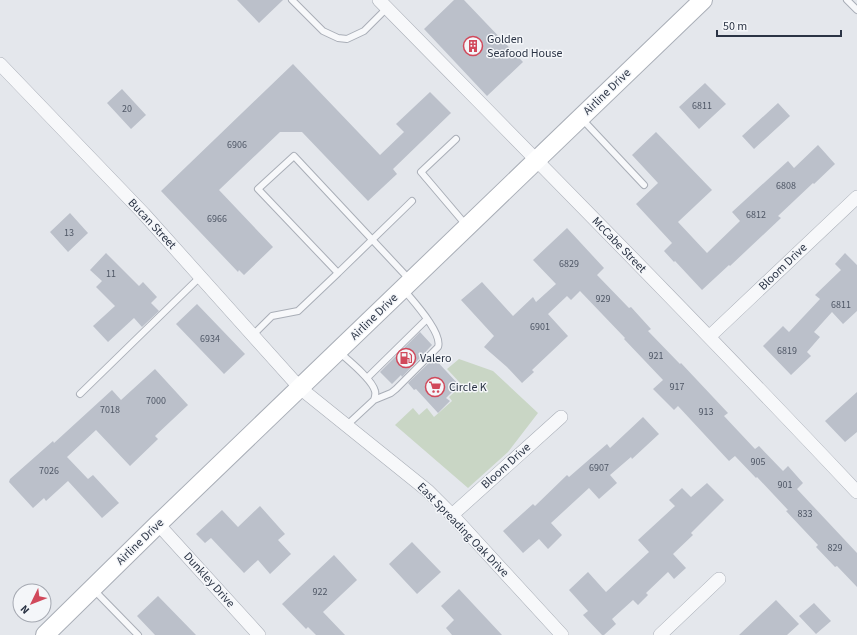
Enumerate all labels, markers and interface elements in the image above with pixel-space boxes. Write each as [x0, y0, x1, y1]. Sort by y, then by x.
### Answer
scale bar [717, 12, 841, 38]
text: 50 m [723, 18, 747, 35]
place label: Golden Seafood House [487, 31, 563, 62]
building icon: Golden Seafood House [462, 35, 484, 57]
street label: Airline Drive [579, 65, 635, 119]
house number: 6811 [692, 99, 712, 113]
house number: 20 [122, 102, 132, 116]
house number: 6906 [227, 138, 247, 152]
house number: 6808 [776, 179, 796, 193]
street label: Bucan Street [124, 195, 180, 253]
house number: 6812 [746, 208, 766, 222]
house number: 6966 [207, 212, 227, 226]
street label: McCabe Street [588, 213, 650, 277]
house number: 13 [64, 226, 74, 240]
street label: Bloom Drive [755, 239, 811, 294]
house number: 6829 [559, 257, 579, 271]
house number: 11 [106, 267, 116, 281]
street label: Airline Drive [346, 290, 402, 344]
house number: 929 [596, 292, 610, 306]
house number: 6811 [831, 298, 851, 312]
house number: 6901 [530, 320, 550, 334]
house number: 6934 [200, 332, 220, 346]
house number: 6819 [777, 344, 797, 358]
fuel station icon: Valero [395, 347, 417, 369]
house number: 921 [649, 349, 663, 363]
place label: Valero [420, 350, 452, 367]
supermarket icon: Circle K [424, 376, 446, 398]
place label: Circle K [449, 379, 487, 396]
house number: 917 [670, 380, 684, 394]
house number: 7000 [146, 394, 166, 408]
house number: 7018 [100, 403, 120, 417]
house number: 913 [699, 405, 713, 419]
street label: Bloom Drive [477, 439, 535, 493]
house number: 905 [751, 455, 765, 469]
house number: 6907 [589, 461, 609, 475]
house number: 7026 [39, 464, 59, 478]
house number: 901 [778, 478, 792, 492]
street label: East Spreading Oak Drive [413, 479, 513, 581]
house number: 833 [798, 507, 812, 521]
street label: Airline Drive [112, 515, 168, 569]
house number: 829 [828, 541, 842, 555]
street label: Dunkley Drive [179, 548, 239, 612]
north arrow [12, 583, 52, 623]
house number: 922 [313, 585, 327, 599]
text: N [17, 602, 33, 617]

